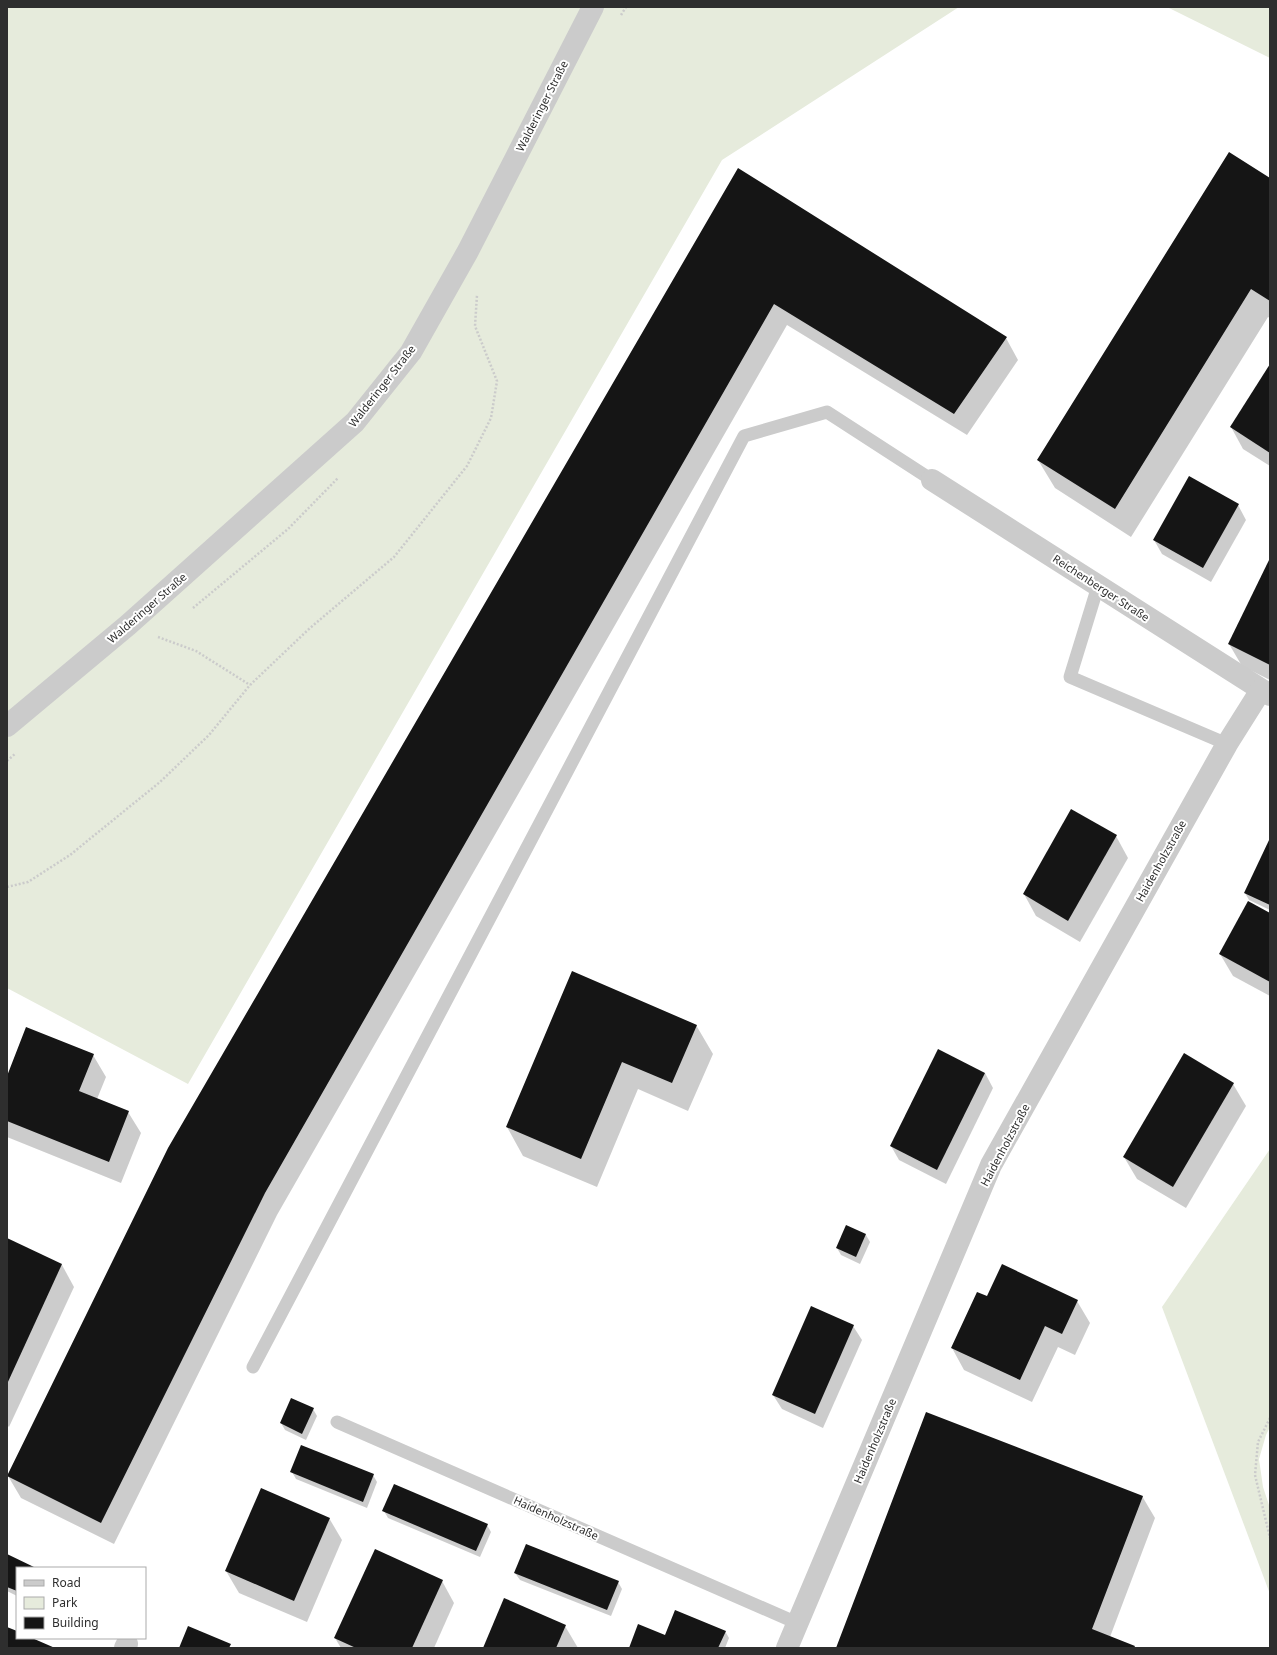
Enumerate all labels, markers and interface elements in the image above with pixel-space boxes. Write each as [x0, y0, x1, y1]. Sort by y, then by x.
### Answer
street label: Walderinger Straße [512, 58, 571, 154]
street label: Walderinger Straße [345, 342, 418, 430]
street label: Reichenberger Straße [1050, 551, 1152, 624]
street label: Walderinger Straße [104, 569, 189, 646]
street label: Haidenholzstraße [1132, 817, 1189, 904]
street label: Haidenholzstraße [977, 1101, 1033, 1189]
street label: Haidenholzstraße [850, 1396, 899, 1486]
street label: Haidenholzstraße [511, 1492, 601, 1543]
legend [16, 1567, 146, 1639]
text: Road [52, 1574, 81, 1591]
text: Park [52, 1594, 78, 1611]
text: Building [52, 1614, 99, 1631]

